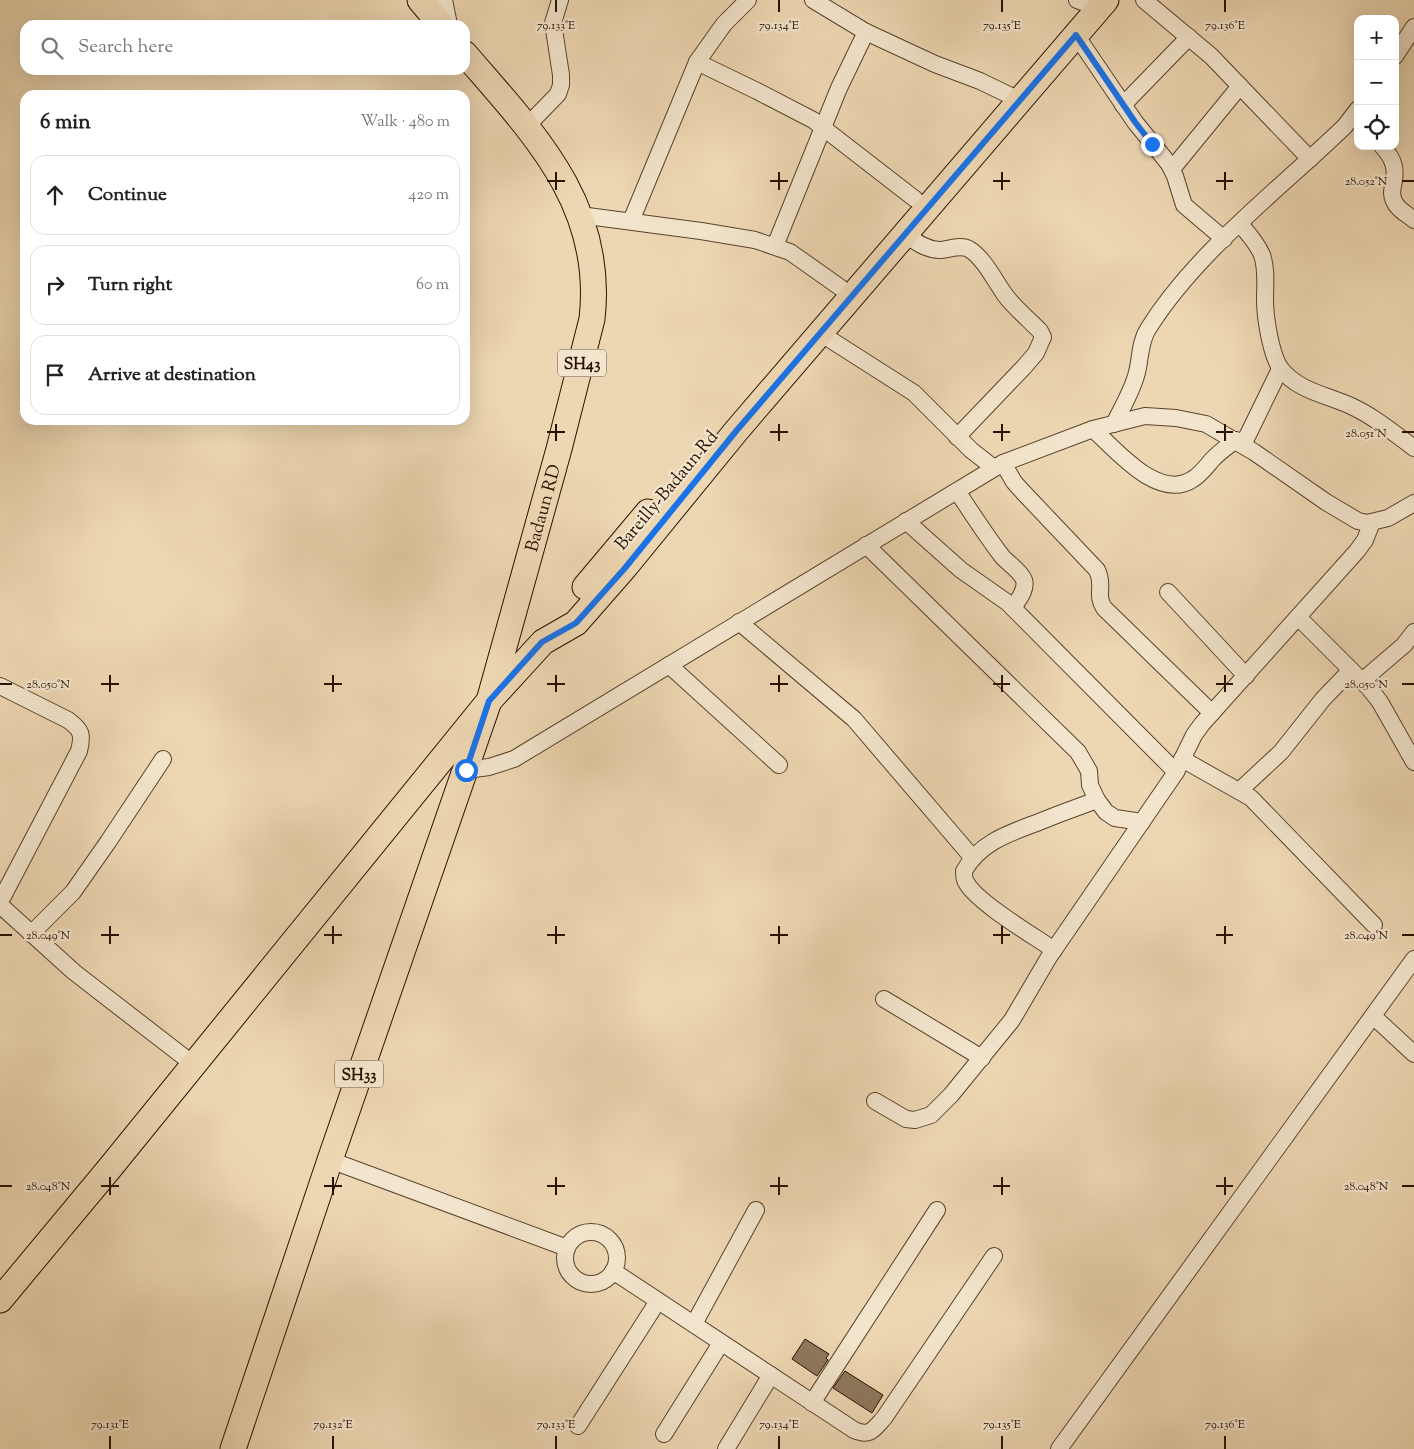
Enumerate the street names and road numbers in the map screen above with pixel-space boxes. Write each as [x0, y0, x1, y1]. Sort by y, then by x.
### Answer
road number: SH43 [558, 349, 606, 376]
street label: Bareilly-Badaun Rd [610, 426, 725, 557]
street label: Badaun RD [520, 462, 569, 555]
road number: SH33 [335, 1060, 383, 1088]

